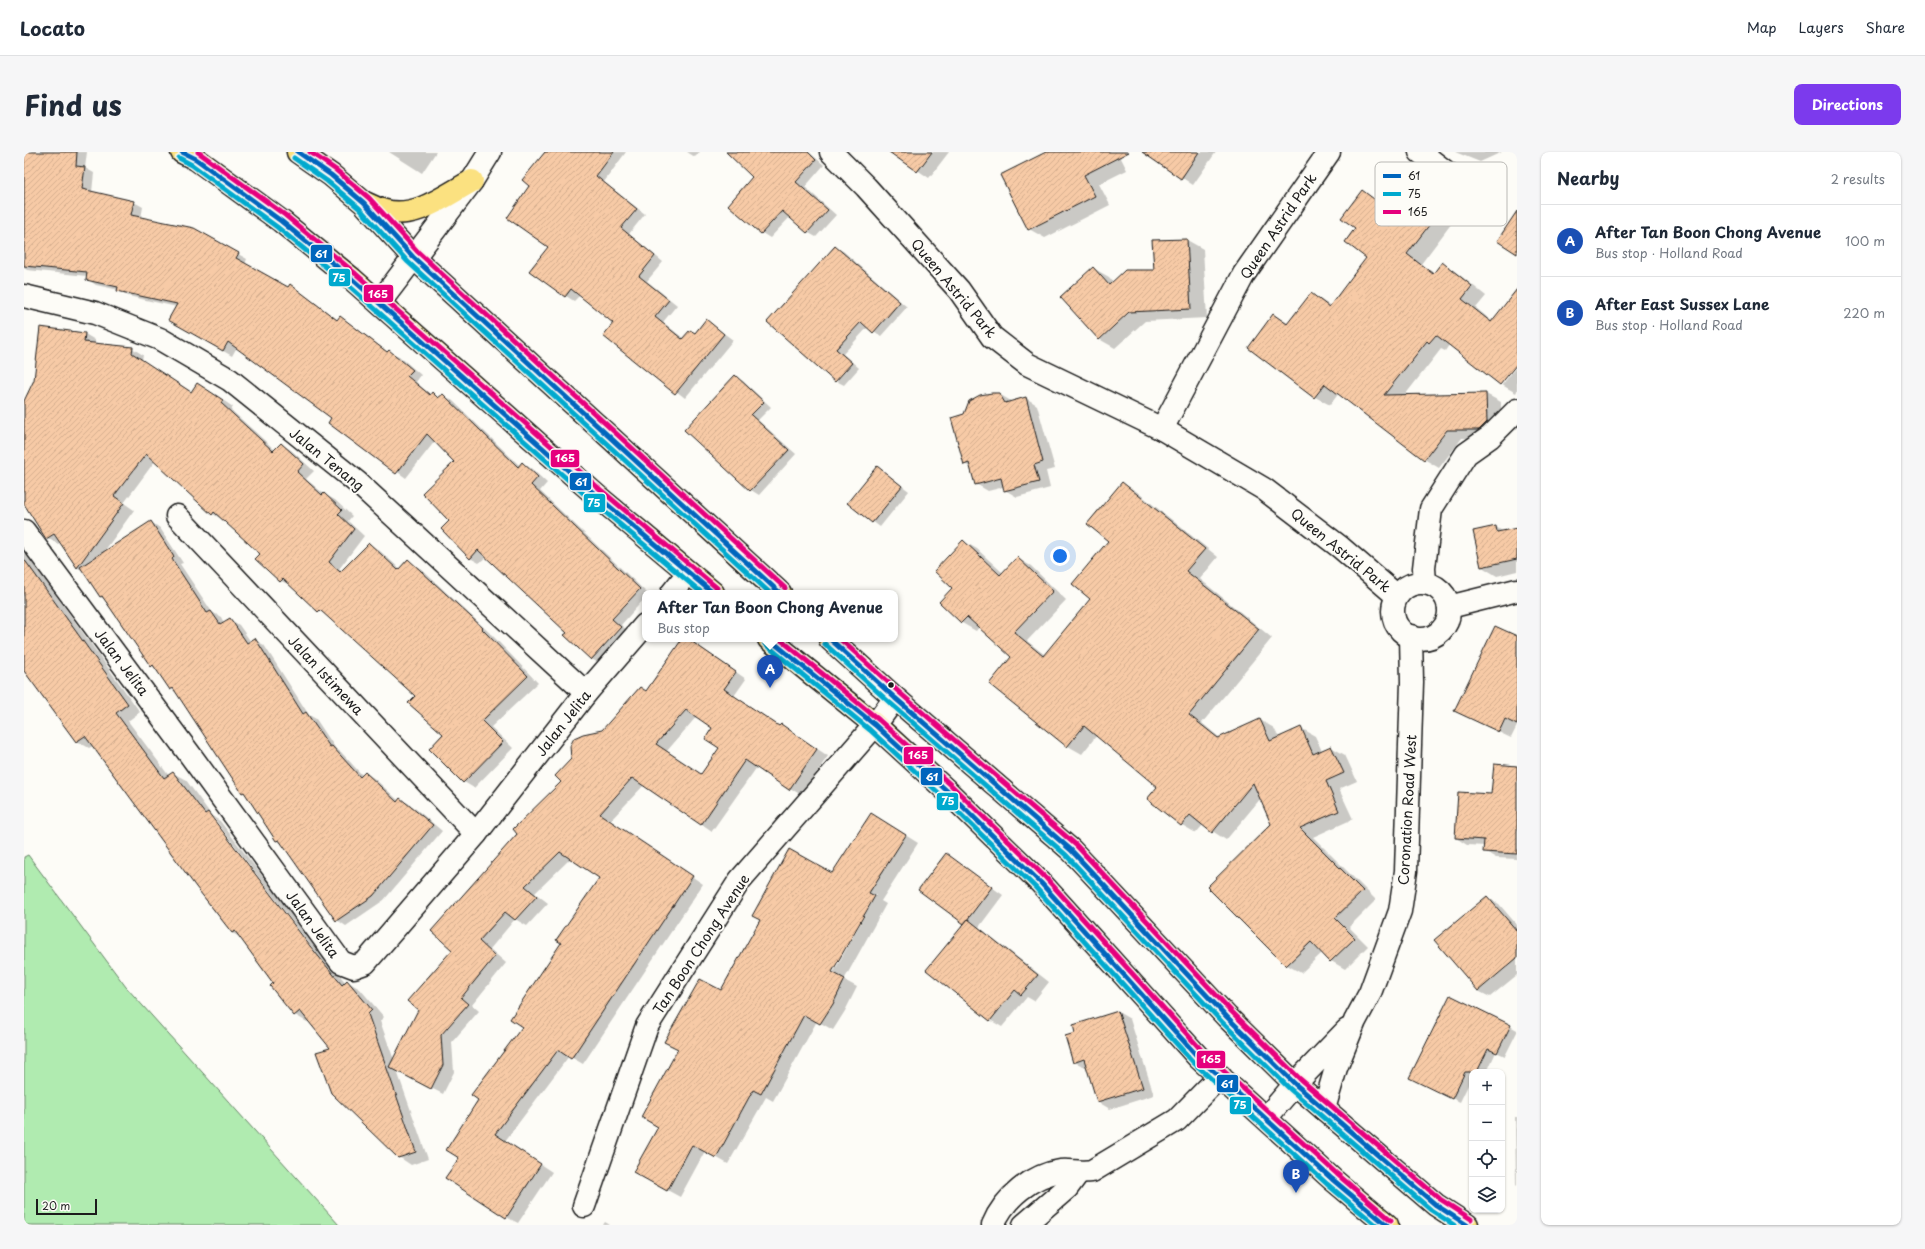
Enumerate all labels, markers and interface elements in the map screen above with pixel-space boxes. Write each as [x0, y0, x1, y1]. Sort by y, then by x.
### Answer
text: Locato [20, 14, 85, 42]
text: Map [1747, 17, 1777, 38]
text: Layers [1799, 17, 1844, 38]
text: Share [1866, 17, 1905, 38]
text: Find us [24, 83, 122, 126]
button: Directions [1794, 84, 1901, 125]
legend [1375, 162, 1507, 226]
text: Nearby [1557, 165, 1619, 191]
text: 61 [1408, 167, 1420, 184]
street label: Queen Astrid Park [1235, 168, 1322, 283]
text: 2 results [1831, 169, 1885, 188]
text: 75 [1408, 185, 1421, 202]
text: 165 [1408, 203, 1427, 220]
text: After Tan Boon Chong Avenue [1595, 220, 1821, 243]
text: A [1565, 231, 1575, 250]
text: 100 m [1845, 231, 1885, 250]
street label: Queen Astrid Park [906, 234, 1002, 343]
text: Bus stop · Holland Road [1595, 243, 1743, 262]
line badge: 61 [310, 244, 333, 263]
text: 61 [315, 245, 327, 262]
line badge: 75 [328, 268, 351, 287]
text: 75 [332, 269, 346, 286]
line badge: 165 [363, 284, 394, 303]
text: 165 [368, 285, 388, 302]
text: After East Sussex Lane [1595, 292, 1769, 315]
text: B [1566, 303, 1574, 322]
text: 220 m [1843, 303, 1885, 322]
text: Bus stop · Holland Road [1595, 315, 1743, 334]
street label: Jalan Tenang [285, 422, 369, 496]
line badge: 165 [550, 449, 580, 468]
text: 165 [555, 449, 575, 466]
line badge: 61 [569, 472, 592, 491]
text: 61 [575, 473, 587, 490]
line badge: 75 [583, 493, 606, 513]
text: 75 [587, 494, 601, 511]
street label: Queen Astrid Park [1286, 503, 1396, 597]
your location [1050, 546, 1070, 566]
popup [642, 590, 898, 642]
text: After Tan Boon Chong Avenue [657, 595, 883, 618]
text: Bus stop [657, 618, 710, 637]
street label: Jalan Jelita [90, 624, 154, 700]
street label: Jalan Istimewa [283, 630, 369, 720]
pin: A [757, 655, 783, 688]
unlabelled marker [886, 680, 896, 690]
street label: Jalan Jelita [530, 685, 596, 761]
street label: Coronation Road West [1393, 734, 1421, 886]
line badge: 165 [903, 746, 934, 765]
text: 165 [908, 746, 928, 763]
line badge: 61 [920, 767, 943, 786]
text: 61 [926, 768, 938, 785]
line badge: 75 [936, 792, 959, 811]
text: 75 [941, 792, 955, 809]
street label: Tan Boon Chong Avenue [648, 869, 755, 1018]
street label: Jalan Jelita [281, 886, 345, 962]
line badge: 165 [1196, 1050, 1226, 1069]
text: 165 [1201, 1050, 1221, 1067]
map controls [1469, 1069, 1505, 1213]
button: + [1469, 1069, 1505, 1105]
line badge: 61 [1216, 1074, 1239, 1093]
text: 61 [1221, 1075, 1233, 1092]
line badge: 75 [1229, 1096, 1252, 1115]
text: 75 [1233, 1096, 1247, 1113]
button: − [1469, 1105, 1505, 1141]
button: locate [1469, 1141, 1505, 1177]
pin: B [1283, 1160, 1309, 1193]
button: layers [1469, 1177, 1505, 1213]
scale bar [36, 1197, 97, 1216]
text: 20 m [42, 1197, 70, 1214]

